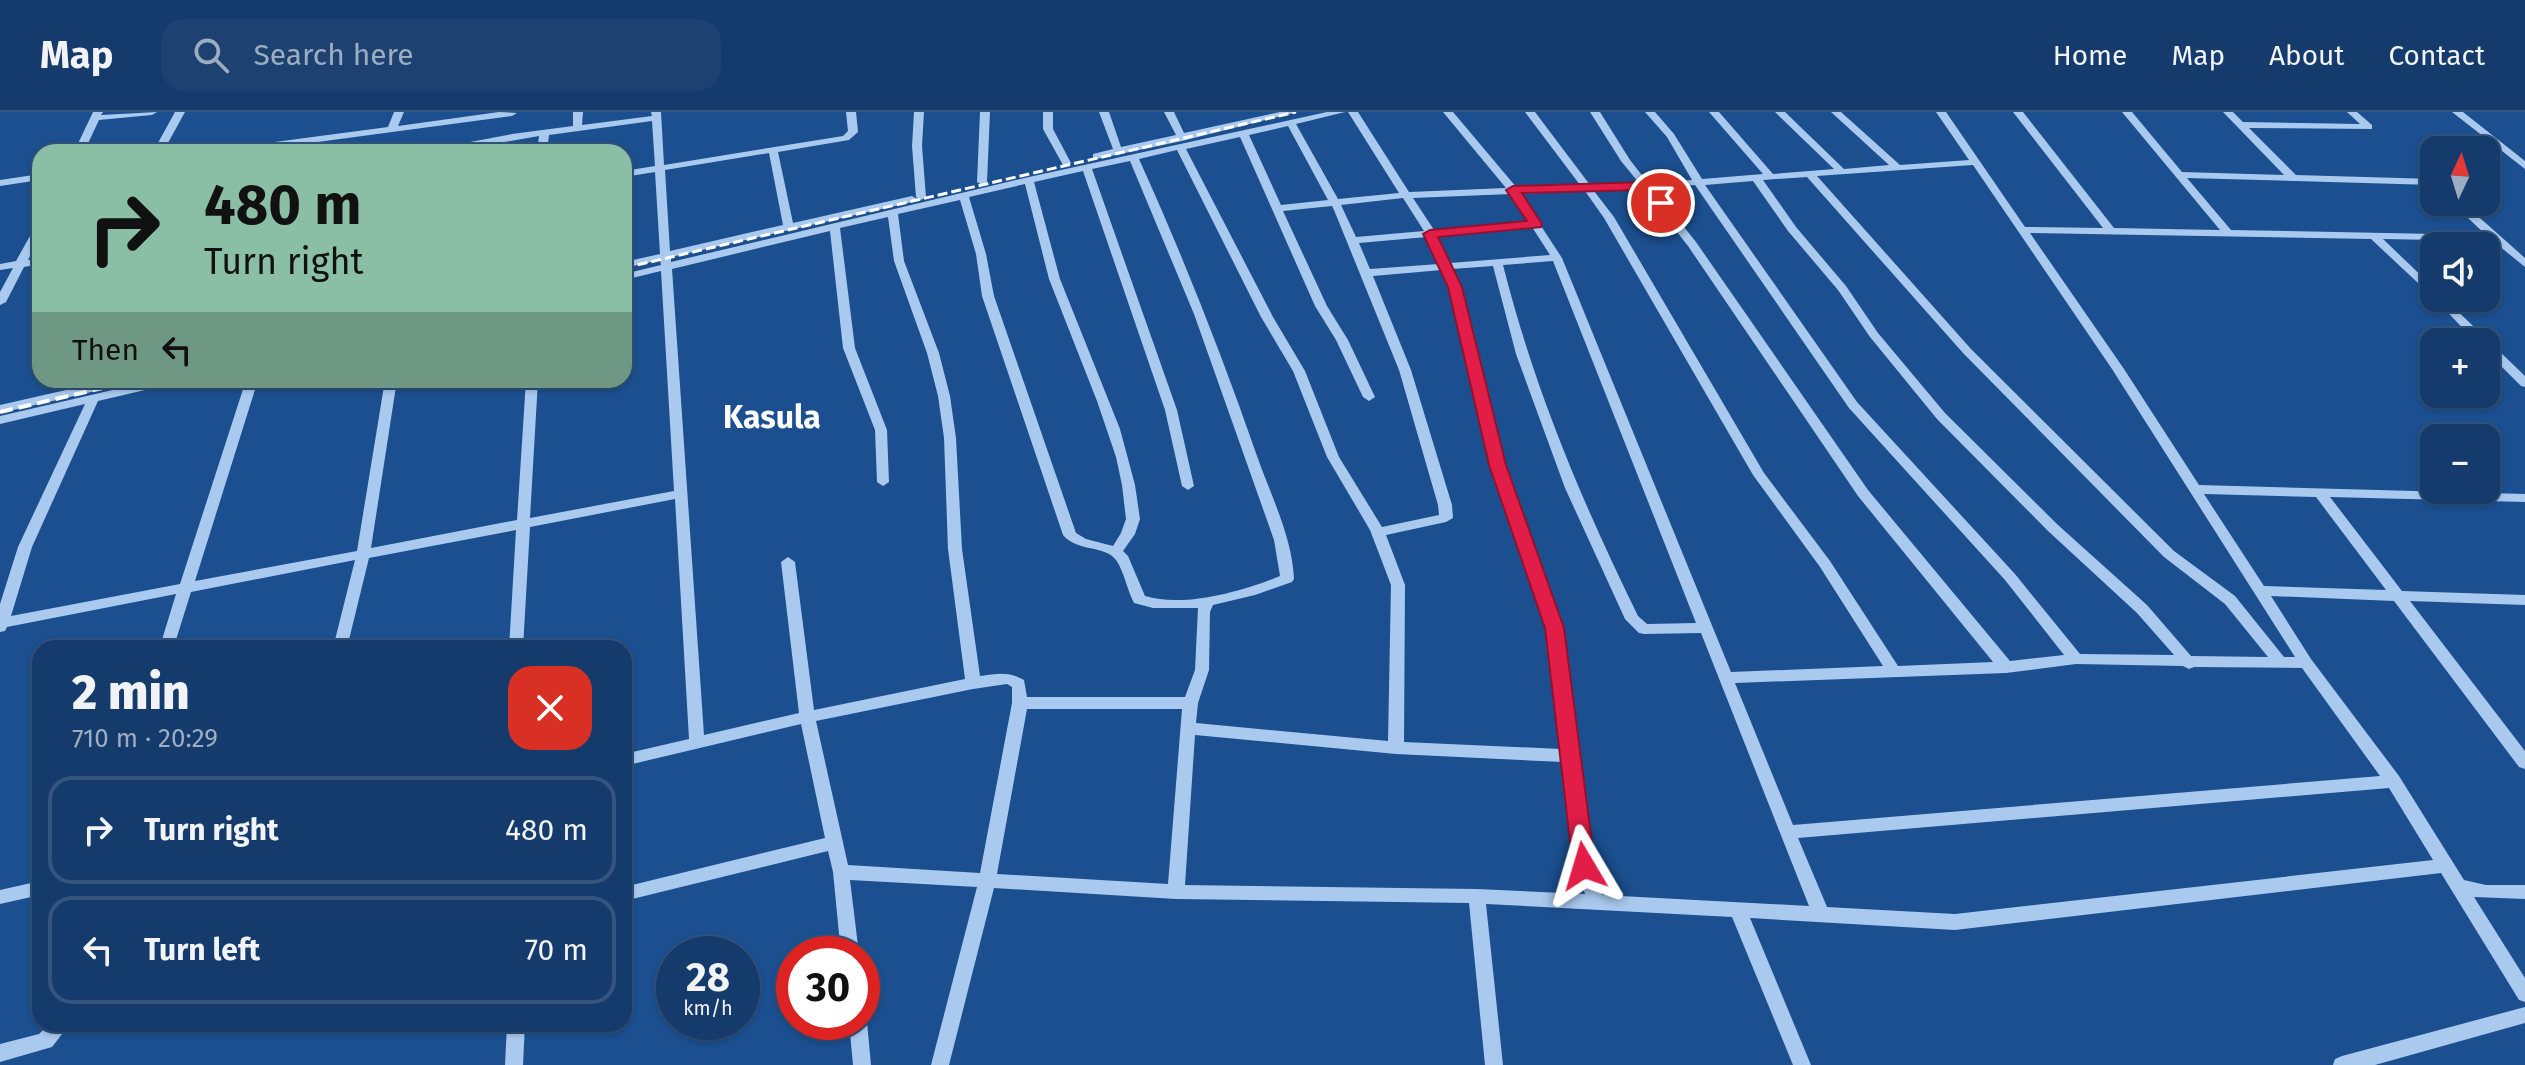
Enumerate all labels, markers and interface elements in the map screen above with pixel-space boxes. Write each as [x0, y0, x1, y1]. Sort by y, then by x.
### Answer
search box [161, 19, 721, 91]
text: Map [40, 32, 113, 78]
icon: search [189, 33, 233, 77]
text: Search here [253, 37, 414, 73]
text: Home [2053, 39, 2127, 72]
text: Map [2171, 39, 2225, 72]
text: About [2269, 39, 2344, 72]
text: Contact [2388, 39, 2485, 72]
north arrow [2420, 136, 2500, 216]
map controls [2420, 136, 2500, 504]
pin [1627, 169, 1695, 237]
text: 480 m [204, 172, 362, 239]
icon: right [72, 176, 176, 280]
icon: arrive [1639, 181, 1683, 225]
button: sound [2420, 232, 2500, 312]
text: Turn right [204, 240, 364, 284]
icon: left [155, 328, 199, 372]
button: + [2420, 328, 2500, 408]
text: Then [72, 332, 139, 368]
district label: Kasula [723, 398, 821, 436]
button: − [2420, 424, 2500, 504]
text: 2 min [72, 664, 190, 722]
button: close [508, 666, 592, 750]
text: 710 m · 20:29 [72, 723, 218, 754]
icon: right [76, 808, 120, 852]
text: Turn right [144, 812, 279, 848]
text: 480 m [505, 812, 588, 848]
position arrow [1542, 824, 1626, 908]
icon: left [76, 928, 120, 972]
text: Turn left [144, 932, 260, 968]
text: 70 m [525, 932, 588, 968]
speed limit sign: 30 [776, 936, 880, 1040]
text: 28 [686, 954, 730, 1002]
text: km/h [683, 996, 733, 1020]

